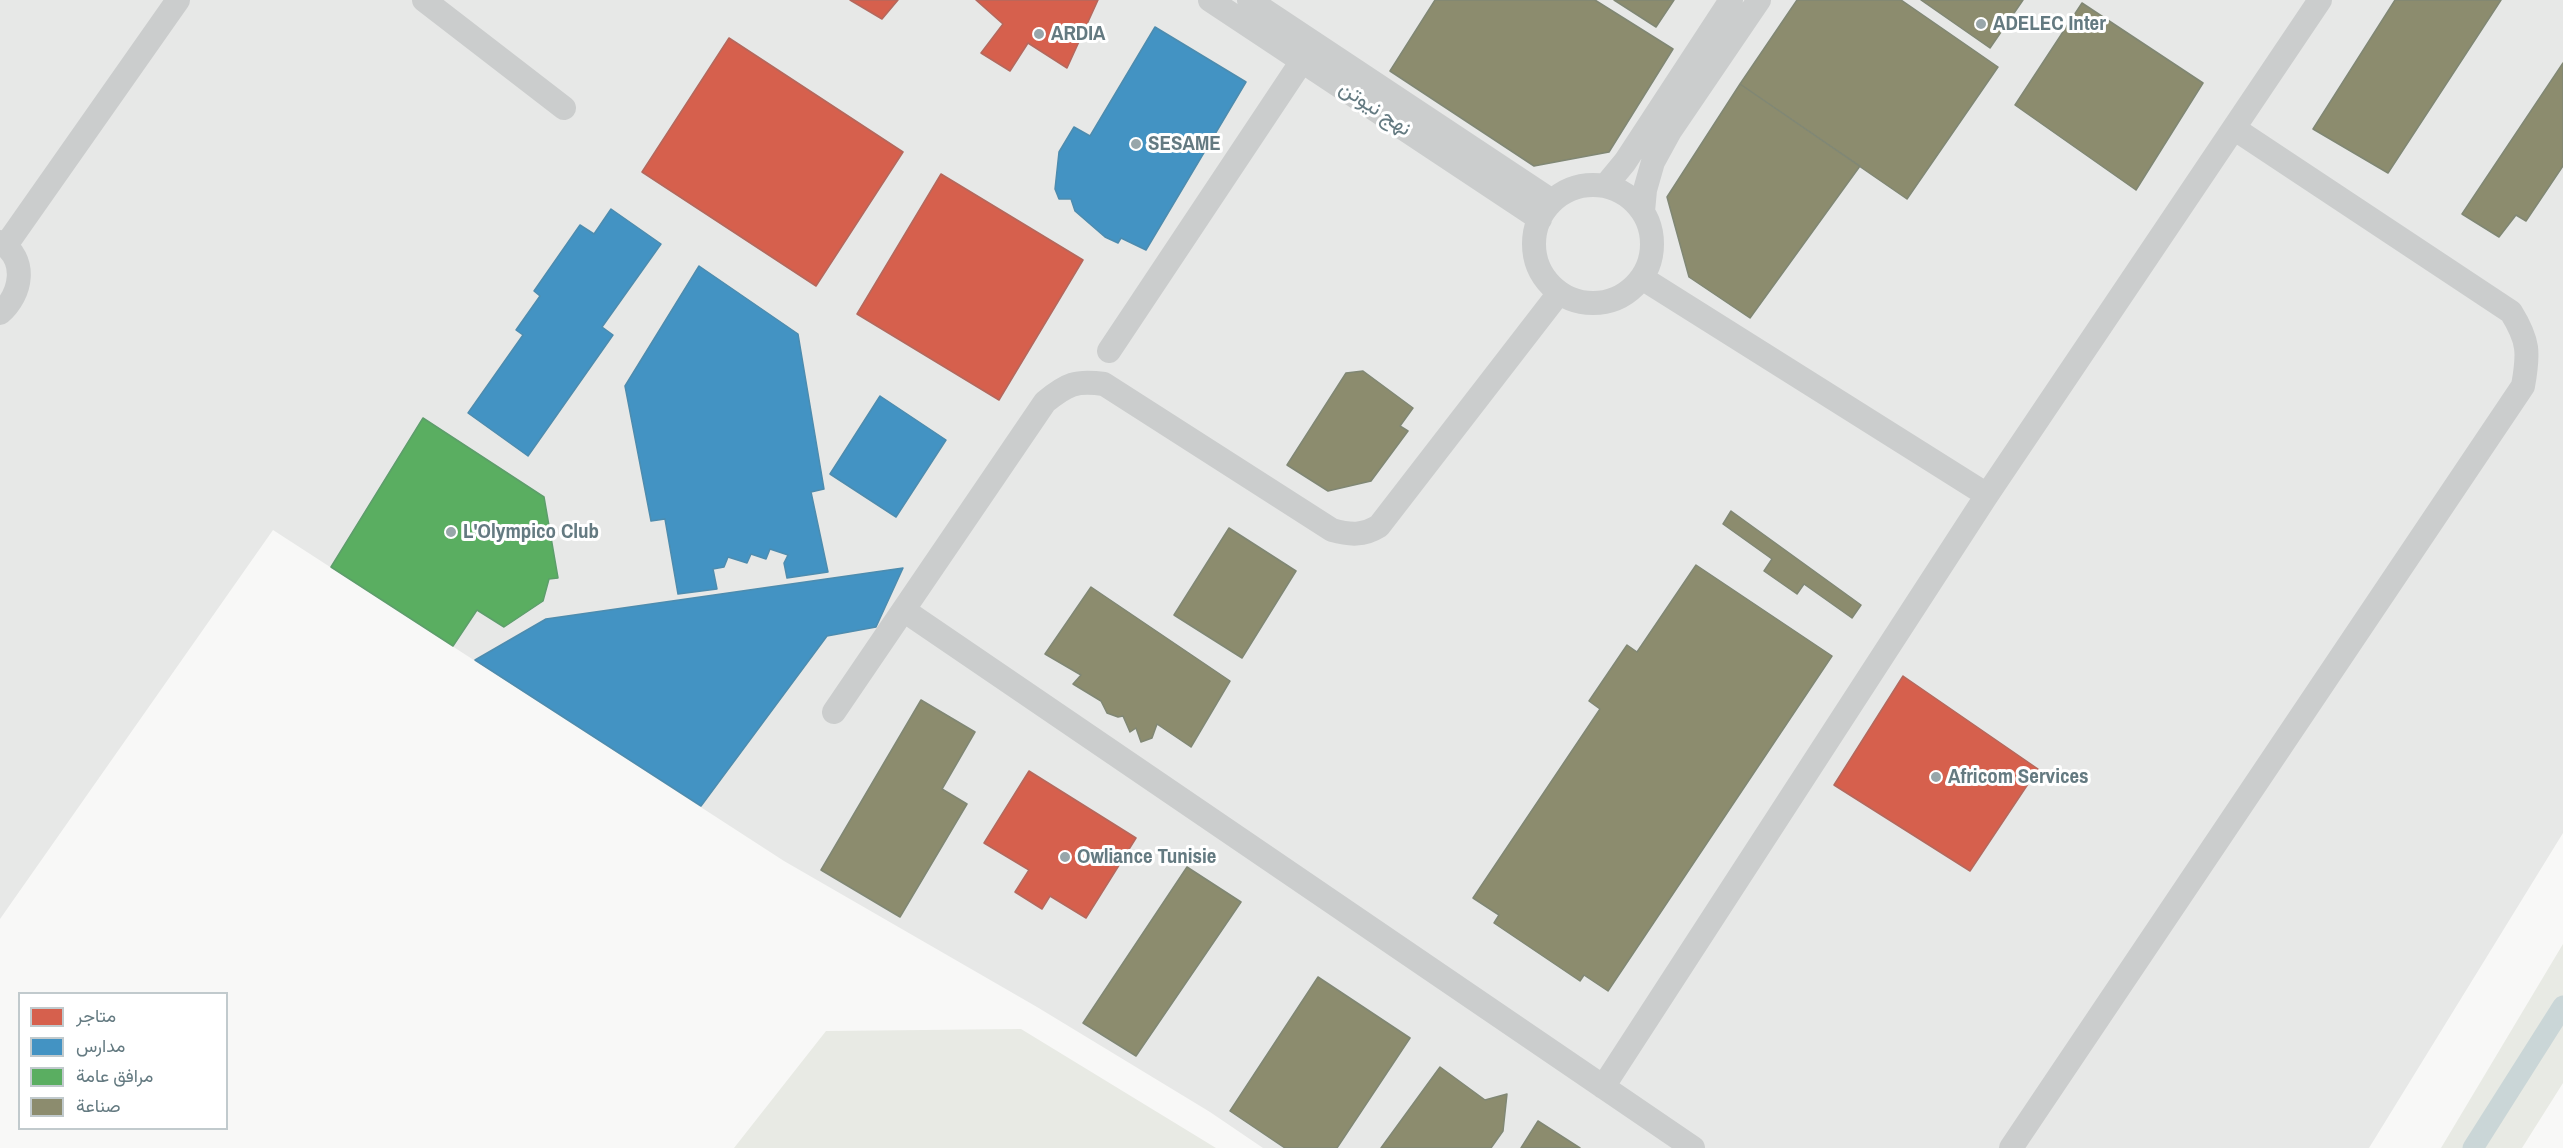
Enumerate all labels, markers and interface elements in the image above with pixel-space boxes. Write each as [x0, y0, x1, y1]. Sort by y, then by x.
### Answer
place label: ADELEC Inter [1993, 11, 2106, 37]
marker: ADELEC Inter [1974, 17, 1988, 31]
place label: ARDIA [1051, 21, 1106, 47]
marker: ARDIA [1032, 27, 1046, 41]
street label: نهج نيوتن [1334, 76, 1416, 142]
place label: SESAME [1148, 131, 1221, 157]
marker: SESAME [1129, 137, 1143, 151]
place label: L'Olympico Club [463, 519, 599, 545]
marker: L'Olympico Club [444, 525, 458, 539]
place label: Africom Services [1948, 764, 2089, 790]
marker: Africom Services [1929, 770, 1943, 784]
place label: Owliance Tunisie [1077, 844, 1216, 870]
marker: Owliance Tunisie [1058, 850, 1072, 864]
legend [18, 992, 228, 1130]
text: متاجر [76, 1003, 116, 1028]
text: مدارس [76, 1033, 125, 1058]
text: مرافق عامة [76, 1063, 153, 1088]
text: صناعة [76, 1093, 121, 1118]

